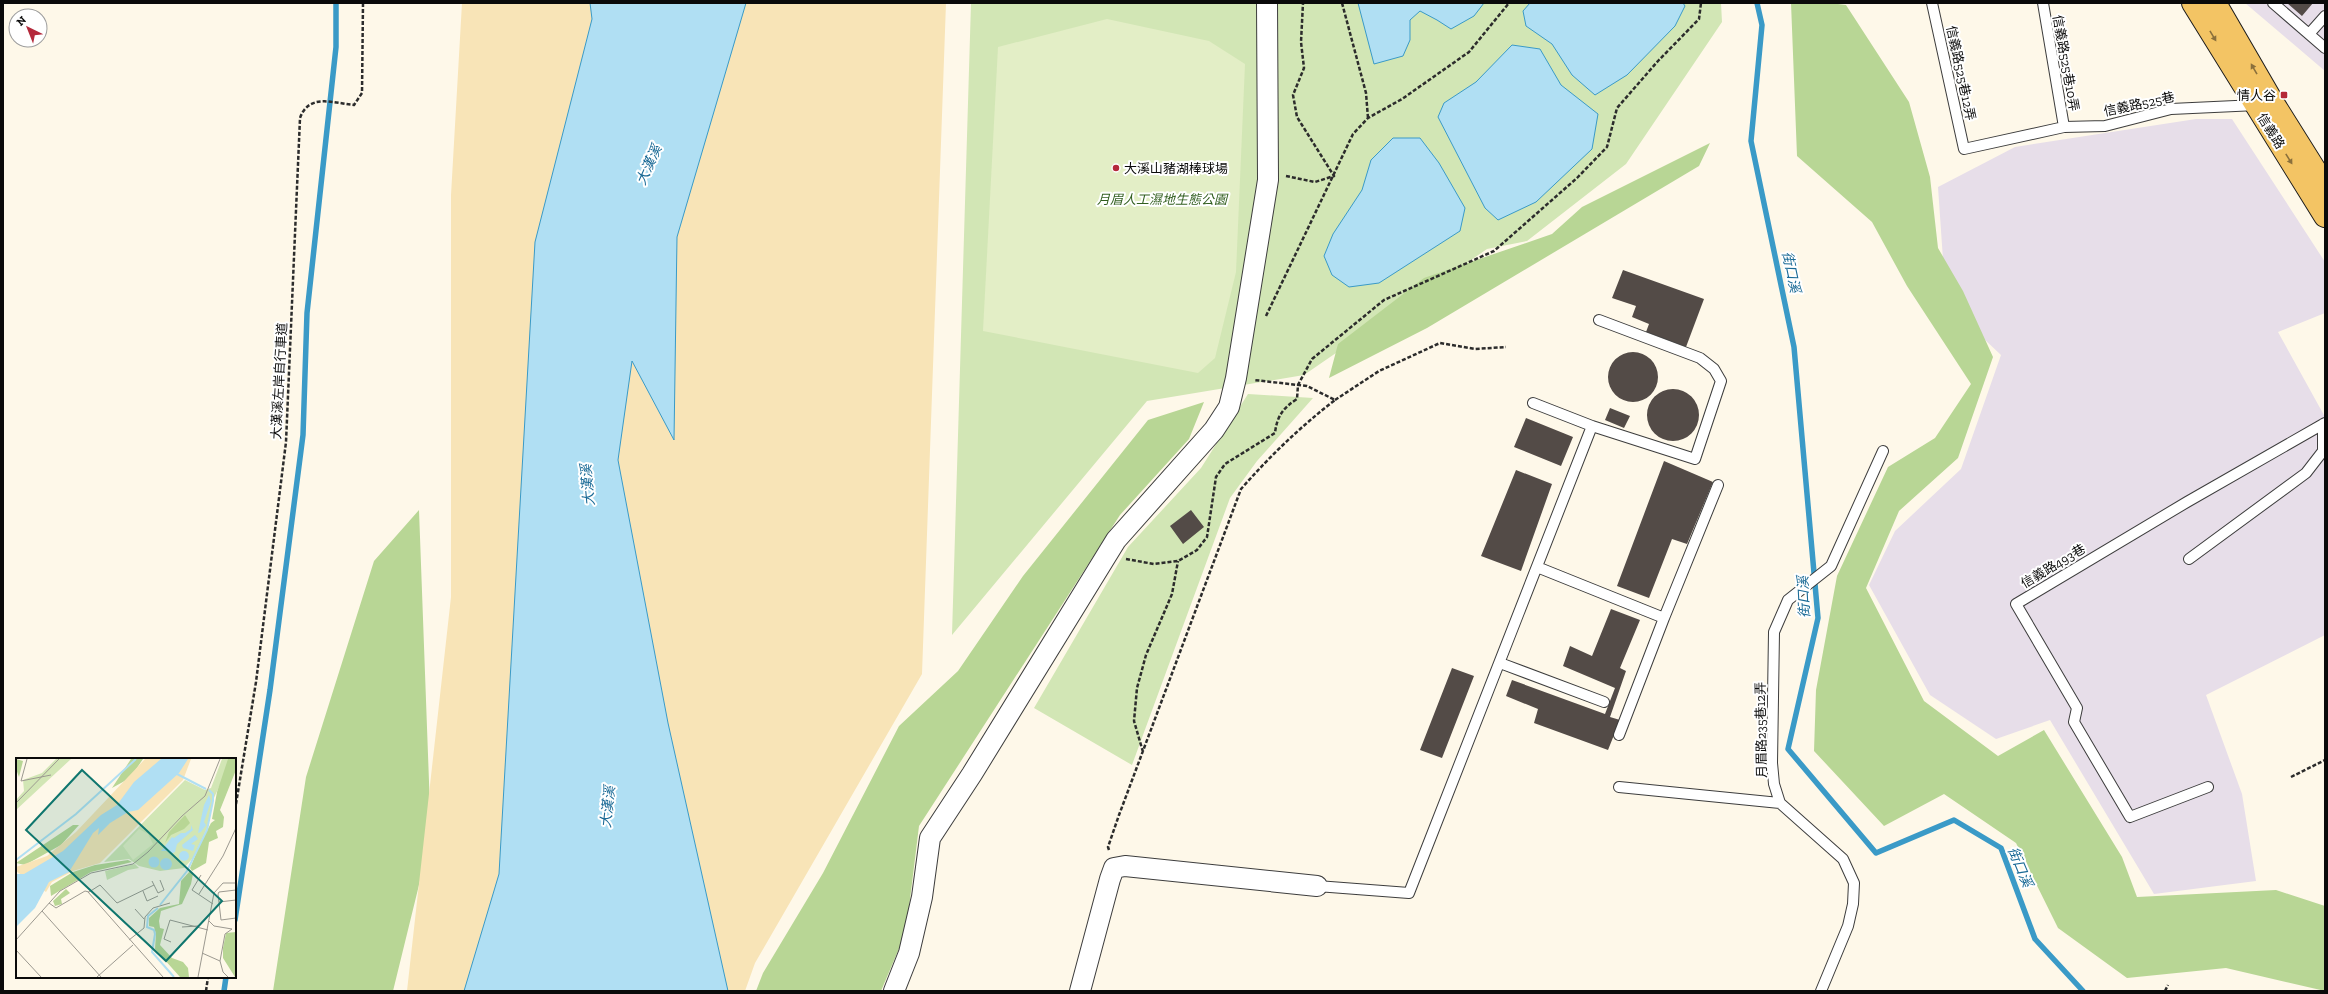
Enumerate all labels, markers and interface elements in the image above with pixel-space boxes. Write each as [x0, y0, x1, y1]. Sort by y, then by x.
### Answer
north arrow [8, 8, 48, 48]
text: N [14, 13, 29, 29]
street label: 信義路525巷10弄 [2050, 14, 2082, 112]
street label: 信義路525巷12弄 [1944, 24, 1978, 122]
one-way arrow [2210, 30, 2217, 42]
one-way arrow [2250, 63, 2257, 75]
place label: 情人谷 [2237, 88, 2276, 103]
street label: 信義路525巷 [2102, 89, 2176, 119]
marker: 情人谷 [2279, 90, 2289, 100]
street label: 信義路 [2254, 110, 2288, 152]
water label: 大漢溪 [633, 141, 666, 188]
one-way arrow [2285, 154, 2293, 164]
place label: 大溪山豬湖棒球場 [1124, 161, 1228, 176]
marker: 大溪山豬湖棒球場 [1111, 163, 1121, 173]
park label: 月眉人工濕地生態公園 [1097, 192, 1229, 207]
water label: 街口溪 [1778, 250, 1804, 296]
street label: 大漢溪左岸自行車道 [268, 322, 290, 440]
water label: 大漢溪 [578, 461, 598, 507]
street label: 信義路493巷 [2018, 541, 2088, 591]
water label: 街口溪 [1794, 574, 1814, 618]
street label: 月眉路235巷12弄 [1753, 682, 1769, 778]
inset map [16, 758, 236, 978]
water label: 大漢溪 [597, 783, 619, 829]
water label: 街口溪 [2004, 844, 2037, 891]

